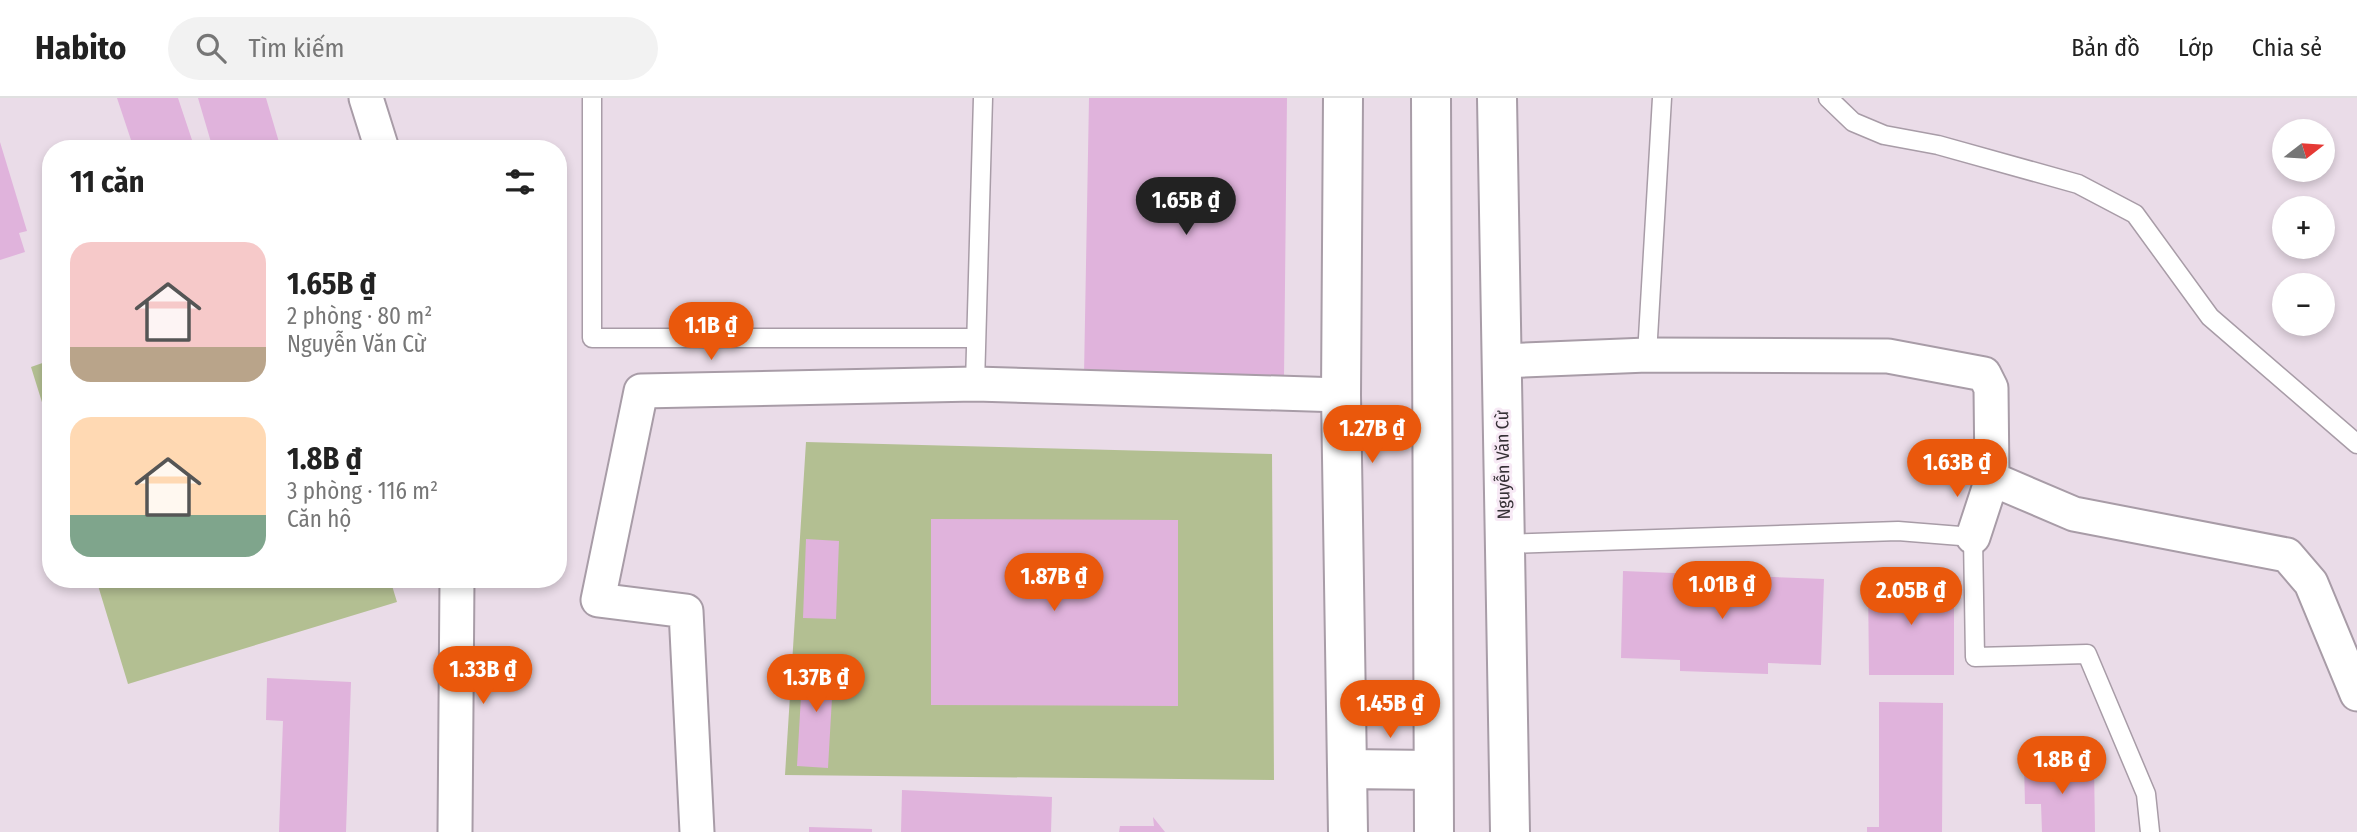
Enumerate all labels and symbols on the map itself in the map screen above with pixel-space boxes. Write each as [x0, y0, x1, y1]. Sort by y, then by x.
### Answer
north arrow [2272, 119, 2334, 182]
pin: 1.65B ₫ [1121, 178, 1251, 237]
pin: 1.1B ₫ [654, 302, 768, 362]
pin: 1.27B ₫ [1307, 406, 1437, 465]
street label: Nguyễn Văn Cừ [1491, 410, 1515, 520]
pin: 1.63B ₫ [1892, 440, 2022, 499]
pin: 1.87B ₫ [989, 554, 1119, 613]
pin: 1.01B ₫ [1657, 561, 1787, 621]
pin: 2.05B ₫ [1846, 568, 1976, 627]
pin: 1.33B ₫ [418, 646, 548, 706]
pin: 1.37B ₫ [751, 654, 881, 714]
pin: 1.45B ₫ [1325, 680, 1455, 740]
pin: 1.8B ₫ [2005, 736, 2119, 796]

